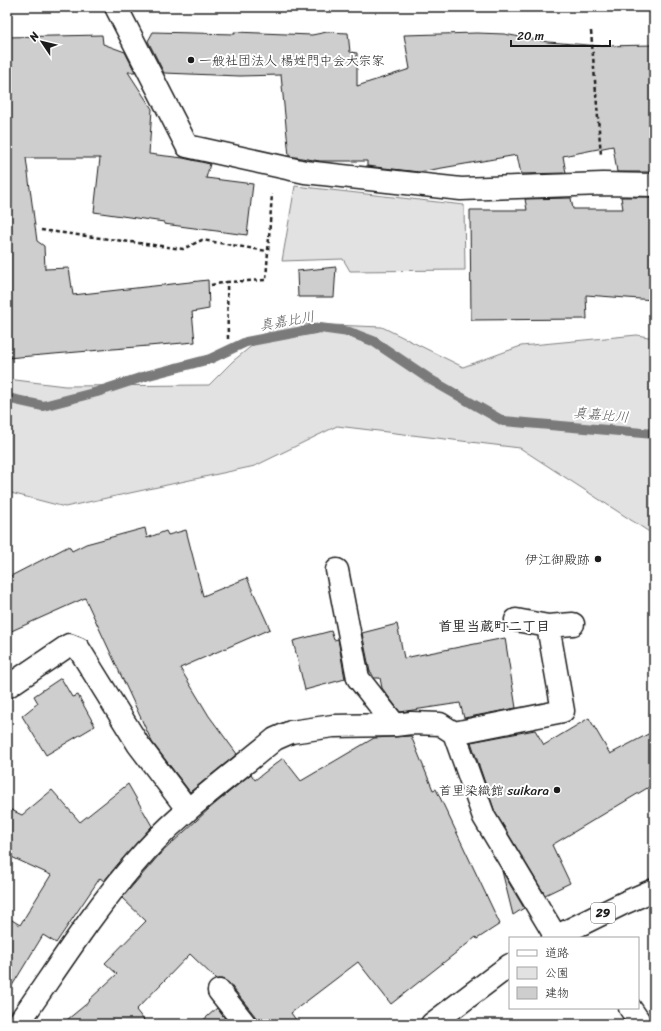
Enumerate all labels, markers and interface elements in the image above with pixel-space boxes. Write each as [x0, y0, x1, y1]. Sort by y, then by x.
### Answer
north arrow [22, 22, 62, 62]
scale bar [511, 22, 610, 48]
text: 20 m [517, 25, 544, 47]
text: N [24, 28, 44, 46]
place label: 一般社団法人 楊姓門中会大宗家 [199, 49, 384, 72]
marker: 一般社団法人 楊姓門中会大宗家 [186, 55, 196, 65]
water label: 真嘉比川 [257, 304, 317, 338]
water label: 真嘉比川 [572, 400, 630, 430]
place label: 伊江御殿跡 [525, 548, 590, 571]
marker: 伊江御殿跡 [593, 554, 603, 564]
district label: 首里当蔵町二丁目 [438, 614, 550, 639]
place label: 首里染織館 suikara [439, 779, 549, 802]
marker: 首里染織館 suikara [552, 785, 562, 795]
road number: 29 [591, 903, 615, 923]
legend [509, 937, 639, 1009]
text: 道路 [545, 942, 569, 964]
text: 公園 [545, 962, 569, 984]
text: 建物 [545, 982, 569, 1004]

